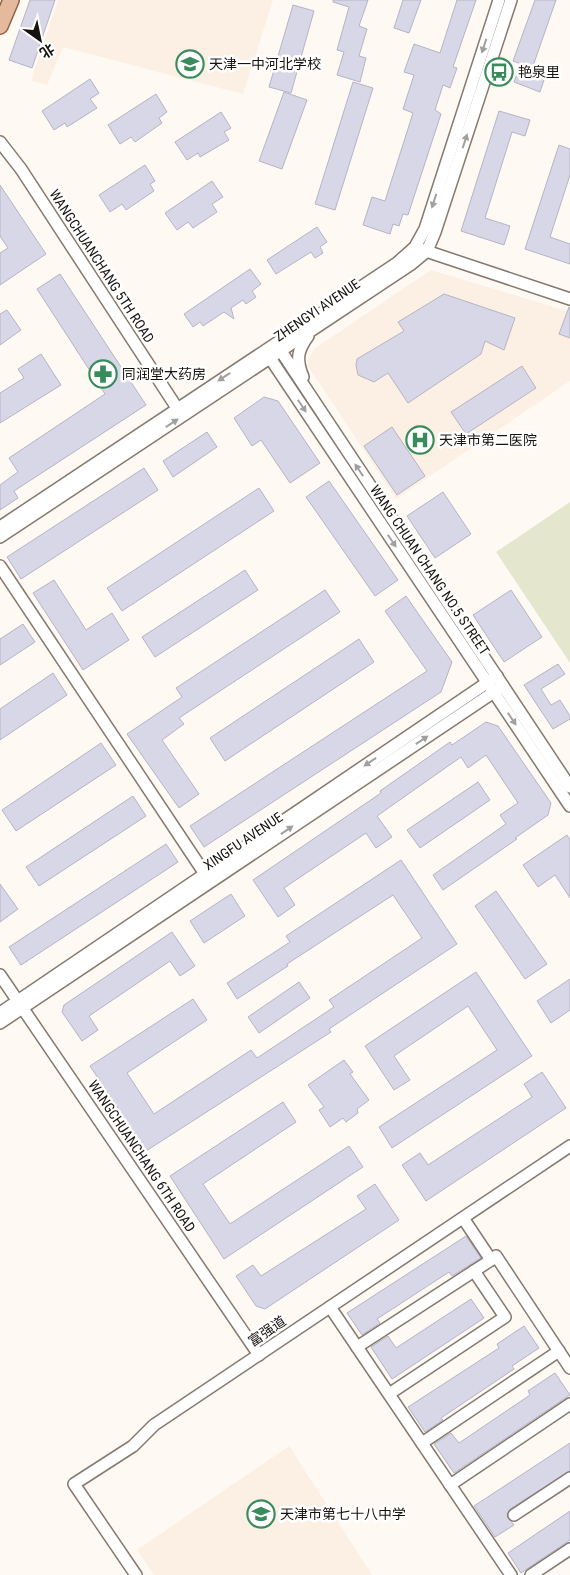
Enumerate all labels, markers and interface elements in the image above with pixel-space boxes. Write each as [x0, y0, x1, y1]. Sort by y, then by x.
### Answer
north arrow [15, 15, 65, 65]
one-way arrow [479, 39, 487, 54]
text: 北 [37, 40, 57, 61]
school or university icon: 天津一中河北学校 [175, 49, 205, 79]
place label: 天津一中河北学校 [209, 56, 321, 72]
bus stop icon: 艳泉里 [484, 57, 514, 87]
place label: 艳泉里 [518, 64, 560, 80]
one-way arrow [461, 133, 469, 148]
street label: WANGCHUANCHANG 5TH ROAD [46, 186, 158, 346]
one-way arrow [430, 194, 438, 209]
street label: ZHENGYI AVENUE [271, 275, 363, 345]
pharmacy icon: 同润堂大药房 [88, 359, 118, 389]
place label: 同润堂大药房 [122, 366, 206, 382]
one-way arrow [218, 373, 231, 382]
one-way arrow [297, 399, 307, 413]
one-way arrow [166, 418, 179, 428]
hospital icon: 天津市第二医院 [405, 425, 435, 455]
place label: 天津市第二医院 [439, 432, 537, 448]
one-way arrow [354, 463, 364, 476]
street label: WANG CHUAN CHANG NO.5 STREET [367, 482, 493, 658]
one-way arrow [387, 534, 397, 548]
one-way arrow [507, 713, 517, 726]
one-way arrow [416, 735, 429, 744]
one-way arrow [363, 757, 376, 767]
street label: XINGFU AVENUE [200, 809, 286, 873]
one-way arrow [280, 825, 294, 835]
street label: WANGCHUANCHANG 6TH ROAD [85, 1077, 199, 1235]
street label: 富强道 [245, 1313, 289, 1349]
school or university icon: 天津市第七十八中学 [246, 1499, 276, 1529]
place label: 天津市第七十八中学 [280, 1506, 406, 1522]

